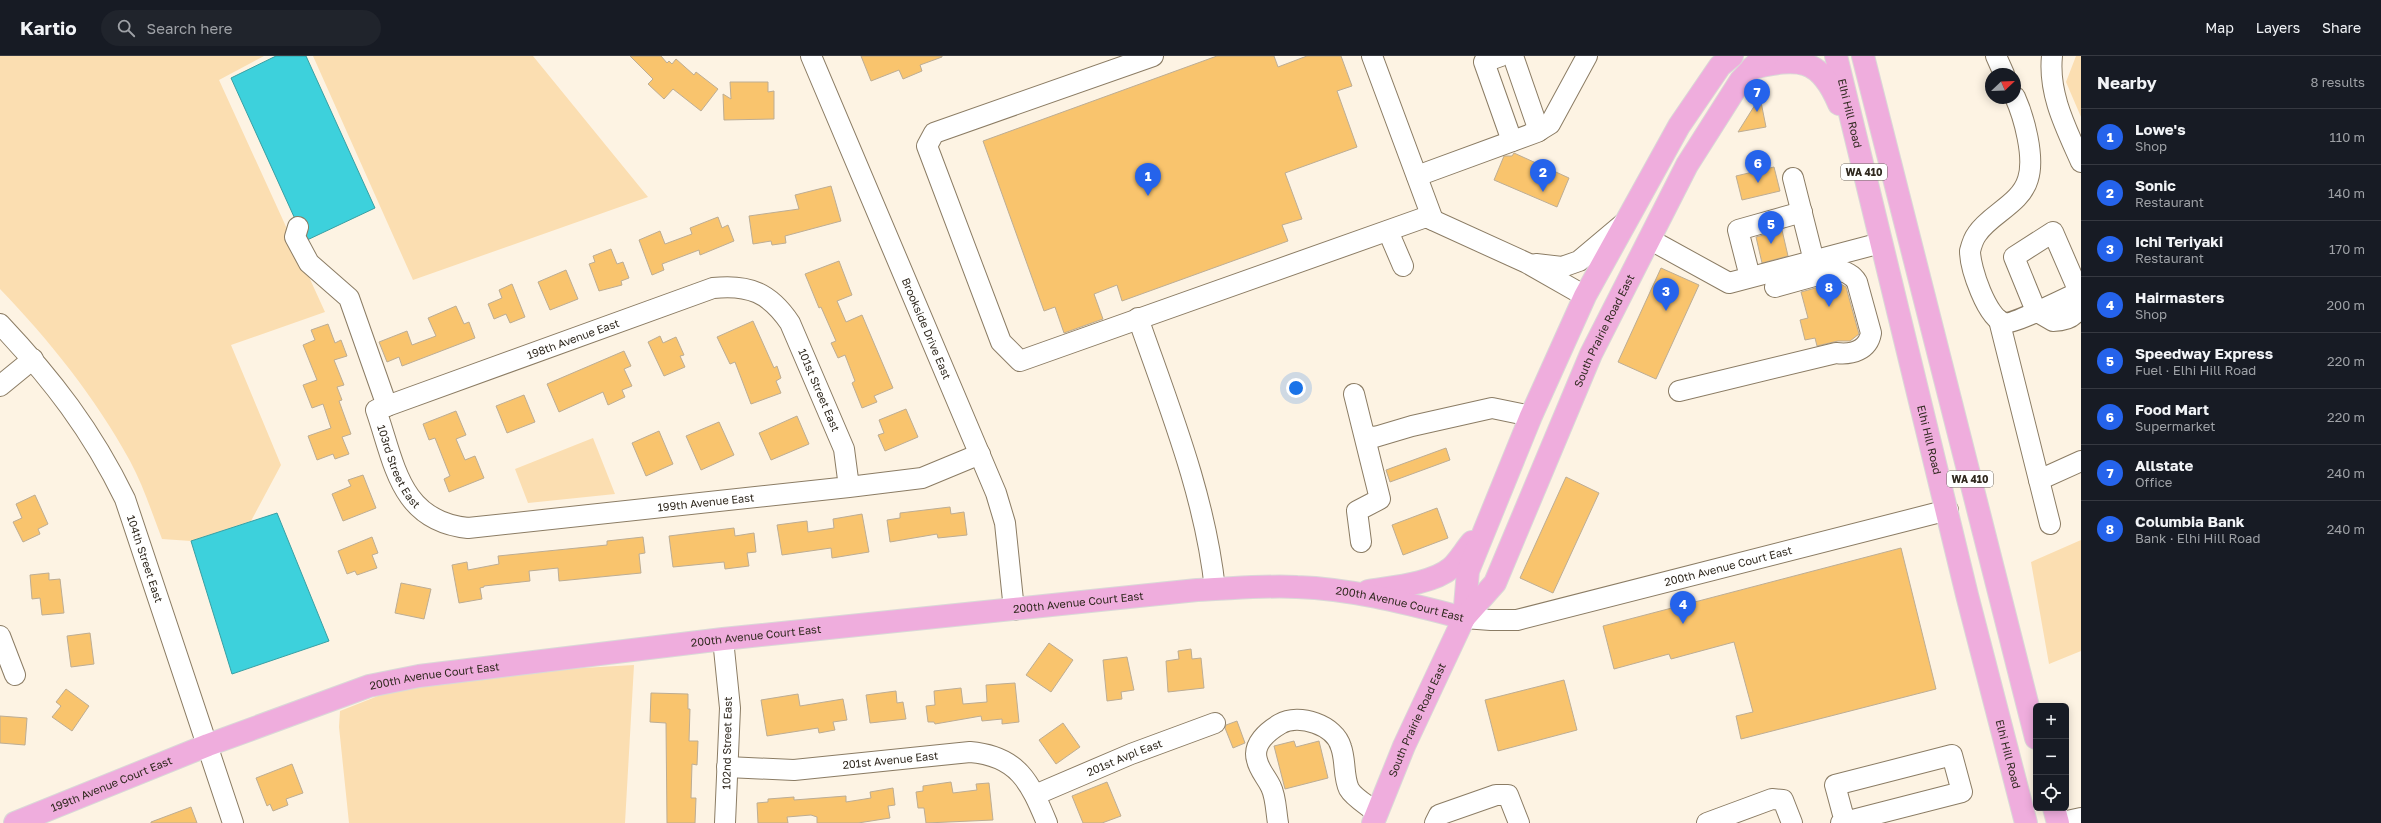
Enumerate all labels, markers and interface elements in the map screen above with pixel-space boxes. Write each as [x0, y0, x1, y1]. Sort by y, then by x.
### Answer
search box [101, 10, 381, 46]
text: Kartio [20, 16, 77, 39]
icon: search [115, 17, 137, 39]
text: Search here [147, 19, 233, 37]
text: Map [2205, 19, 2234, 36]
text: Layers [2256, 19, 2300, 36]
text: Share [2322, 19, 2361, 36]
north arrow [1985, 68, 2021, 104]
text: Nearby [2097, 72, 2157, 93]
text: 8 results [2311, 74, 2365, 90]
street label: Elhi Hill Road [1836, 77, 1865, 149]
pin: 7 [1744, 79, 1770, 112]
text: Lowe's [2135, 120, 2186, 138]
text: 1 [2107, 129, 2113, 145]
text: 110 m [2330, 129, 2365, 145]
text: Shop [2135, 138, 2167, 154]
pin: 6 [1745, 150, 1771, 183]
pin: 2 [1530, 159, 1556, 192]
pin: 1 [1135, 163, 1161, 196]
road number: WA 410 [1841, 164, 1887, 180]
text: Sonic [2135, 176, 2176, 194]
text: 2 [2106, 185, 2114, 201]
text: 140 m [2328, 185, 2365, 201]
text: Restaurant [2135, 194, 2204, 210]
pin: 5 [1758, 211, 1784, 244]
text: Ichi Teriyaki [2135, 232, 2223, 250]
text: 3 [2106, 241, 2114, 257]
text: 170 m [2329, 241, 2365, 257]
text: Restaurant [2135, 250, 2204, 266]
street label: South Prairie Road East [1571, 272, 1636, 389]
pin: 8 [1816, 274, 1842, 307]
street label: Brookside Drive East [900, 276, 954, 381]
pin: 3 [1653, 278, 1679, 311]
text: Hairmasters [2135, 288, 2224, 306]
text: 4 [2106, 297, 2114, 313]
text: 200 m [2327, 297, 2365, 313]
text: Shop [2135, 306, 2167, 322]
street label: 198th Avenue East [525, 316, 621, 361]
text: Speedway Express [2135, 344, 2273, 362]
street label: 101st Street East [796, 346, 843, 433]
text: 5 [2106, 353, 2114, 369]
text: 220 m [2327, 353, 2365, 369]
text: Fuel · Elhi Hill Road [2135, 362, 2256, 378]
your location [1286, 378, 1306, 398]
text: Food Mart [2135, 400, 2209, 418]
street label: Elhi Hill Road [1915, 404, 1944, 476]
text: 6 [2106, 409, 2114, 425]
text: 220 m [2327, 409, 2365, 425]
text: Supermarket [2135, 418, 2216, 434]
street label: 103rd Street East [375, 423, 423, 511]
text: Allstate [2135, 456, 2193, 474]
text: 7 [2106, 465, 2114, 481]
text: 240 m [2327, 465, 2365, 481]
road number: WA 410 [1947, 471, 1993, 487]
text: Office [2135, 474, 2172, 490]
street label: 199th Avenue East [657, 490, 755, 514]
text: Columbia Bank [2135, 512, 2245, 530]
street label: 104th Street East [125, 513, 166, 604]
text: 8 [2106, 521, 2114, 537]
text: 240 m [2327, 521, 2365, 537]
text: Bank · Elhi Hill Road [2135, 530, 2260, 546]
street label: 200th Avenue Court East [1663, 543, 1793, 588]
street label: 200th Avenue Court East [1335, 583, 1466, 624]
street label: 200th Avenue Court East [1012, 589, 1144, 615]
pin: 4 [1670, 591, 1696, 624]
street label: 200th Avenue Court East [690, 622, 822, 649]
street label: 200th Avenue Court East [368, 659, 500, 692]
street label: South Prairie Road East [1385, 661, 1448, 779]
street label: 102nd Street East [719, 696, 734, 790]
map controls [2033, 703, 2069, 811]
button: + [2033, 703, 2069, 739]
street label: Elhi Hill Road [1993, 718, 2024, 790]
street label: 201st Avpl East [1084, 736, 1164, 778]
button: − [2033, 739, 2069, 775]
street label: 201st Avenue East [842, 748, 939, 771]
street label: 199th Avenue Court East [49, 753, 174, 814]
button: locate [2033, 775, 2069, 811]

